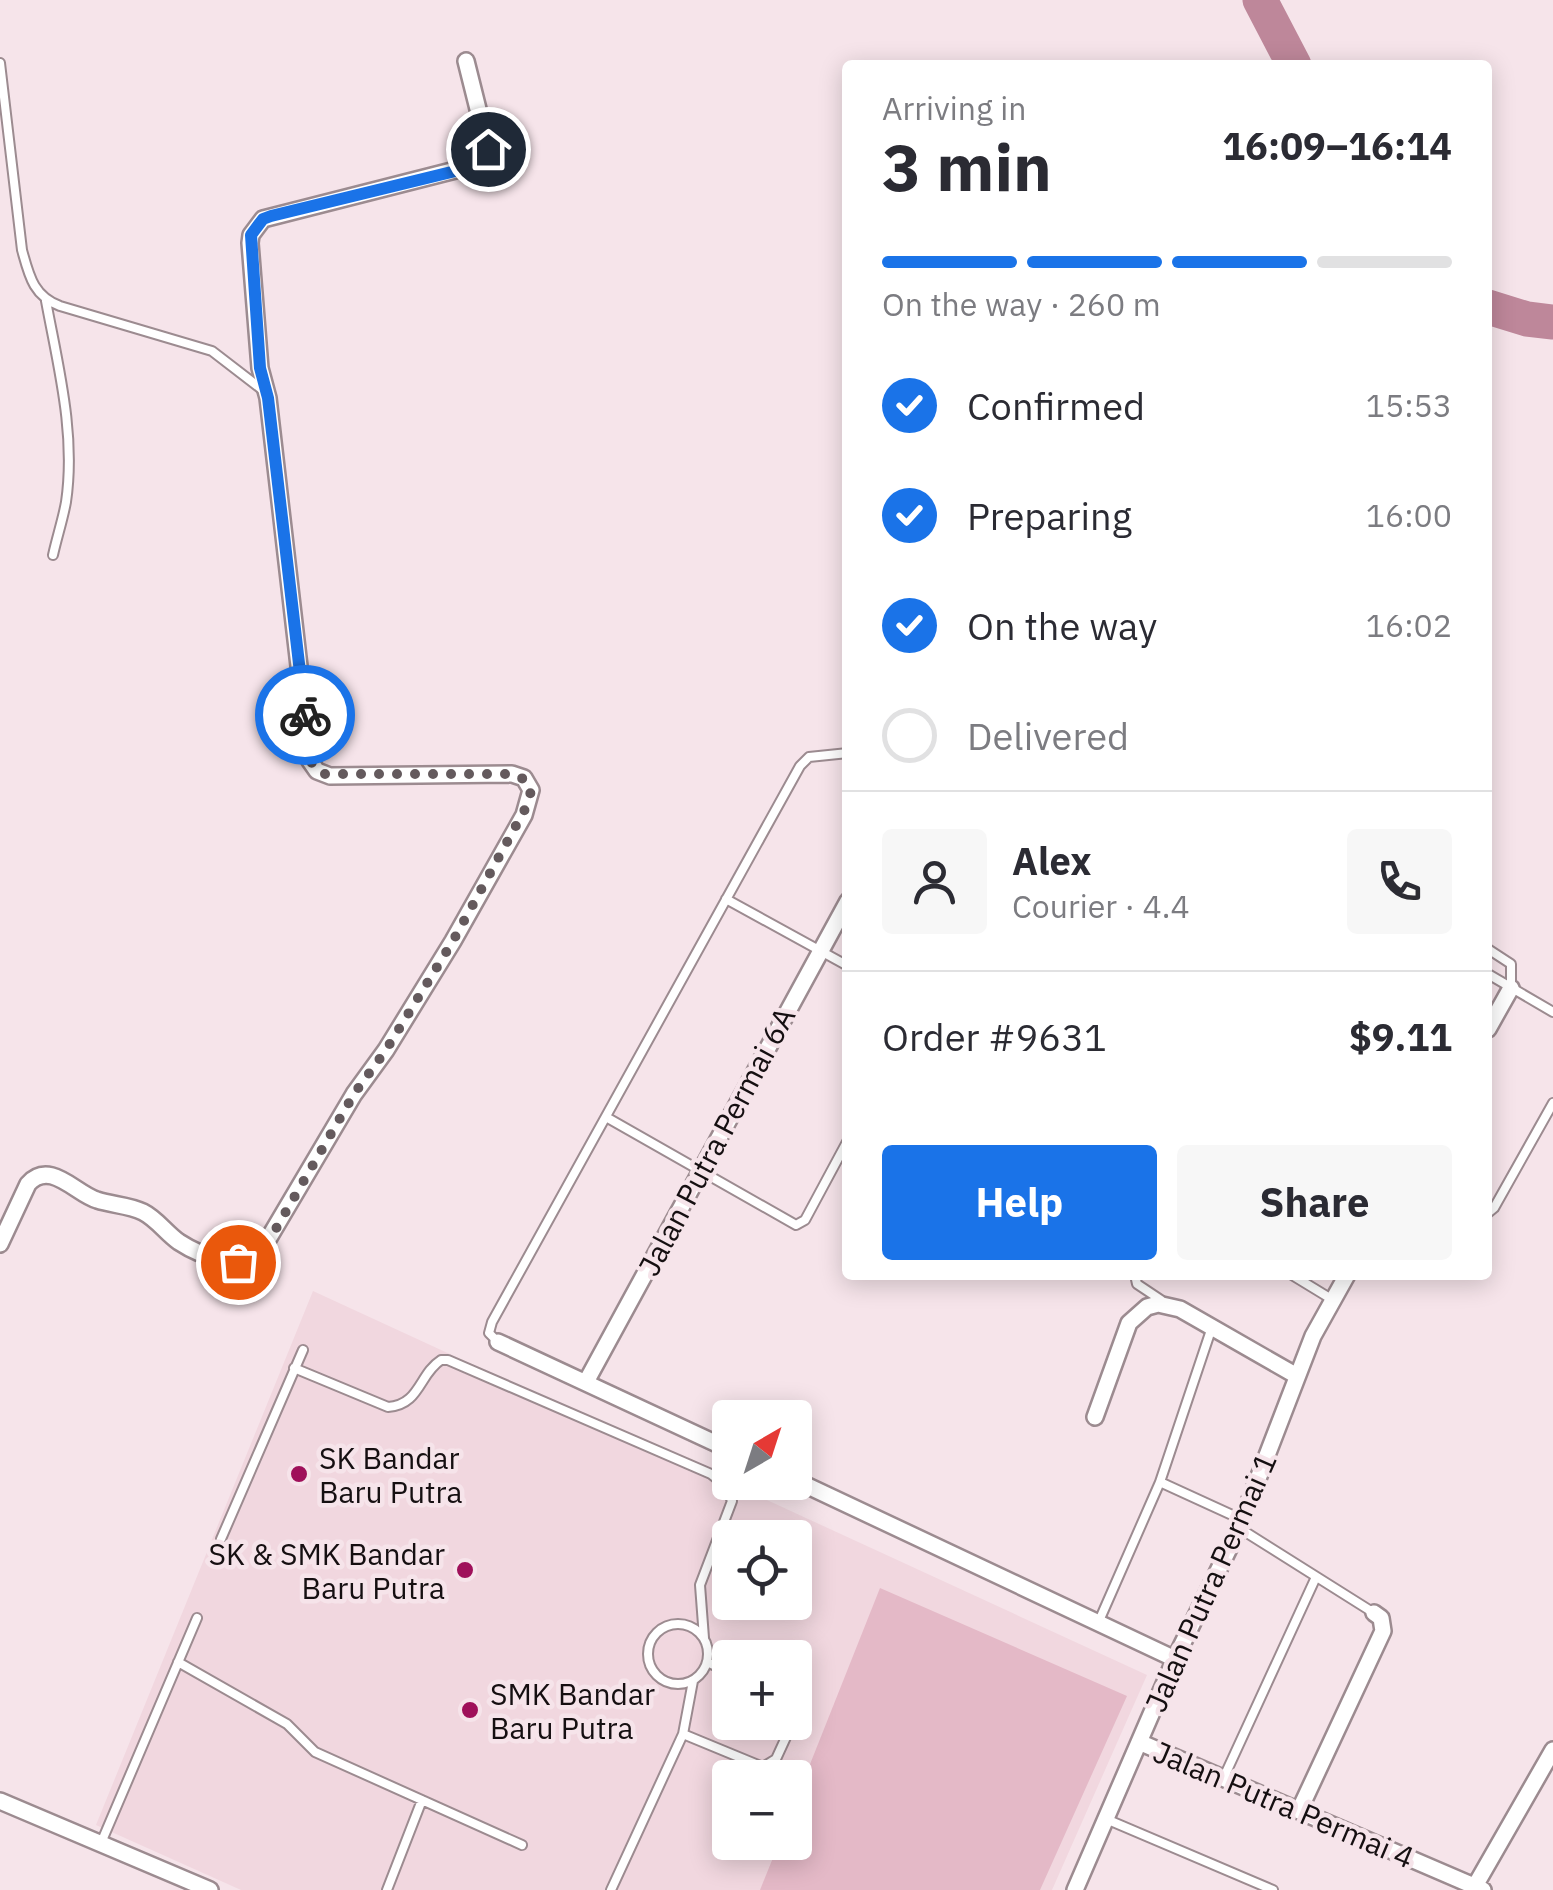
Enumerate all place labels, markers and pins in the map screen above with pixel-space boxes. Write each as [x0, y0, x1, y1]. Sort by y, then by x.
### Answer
pin [446, 107, 531, 192]
pin [196, 1220, 281, 1305]
place label: SK Bandar Baru Putra [319, 1438, 462, 1511]
marker: SK Bandar Baru Putra [288, 1463, 310, 1485]
place label: SK & SMK Bandar Baru Putra [209, 1534, 445, 1607]
marker: SK & SMK Bandar Baru Putra [454, 1559, 476, 1581]
place label: SMK Bandar Baru Putra [490, 1674, 655, 1747]
marker: SMK Bandar Baru Putra [459, 1699, 481, 1721]

